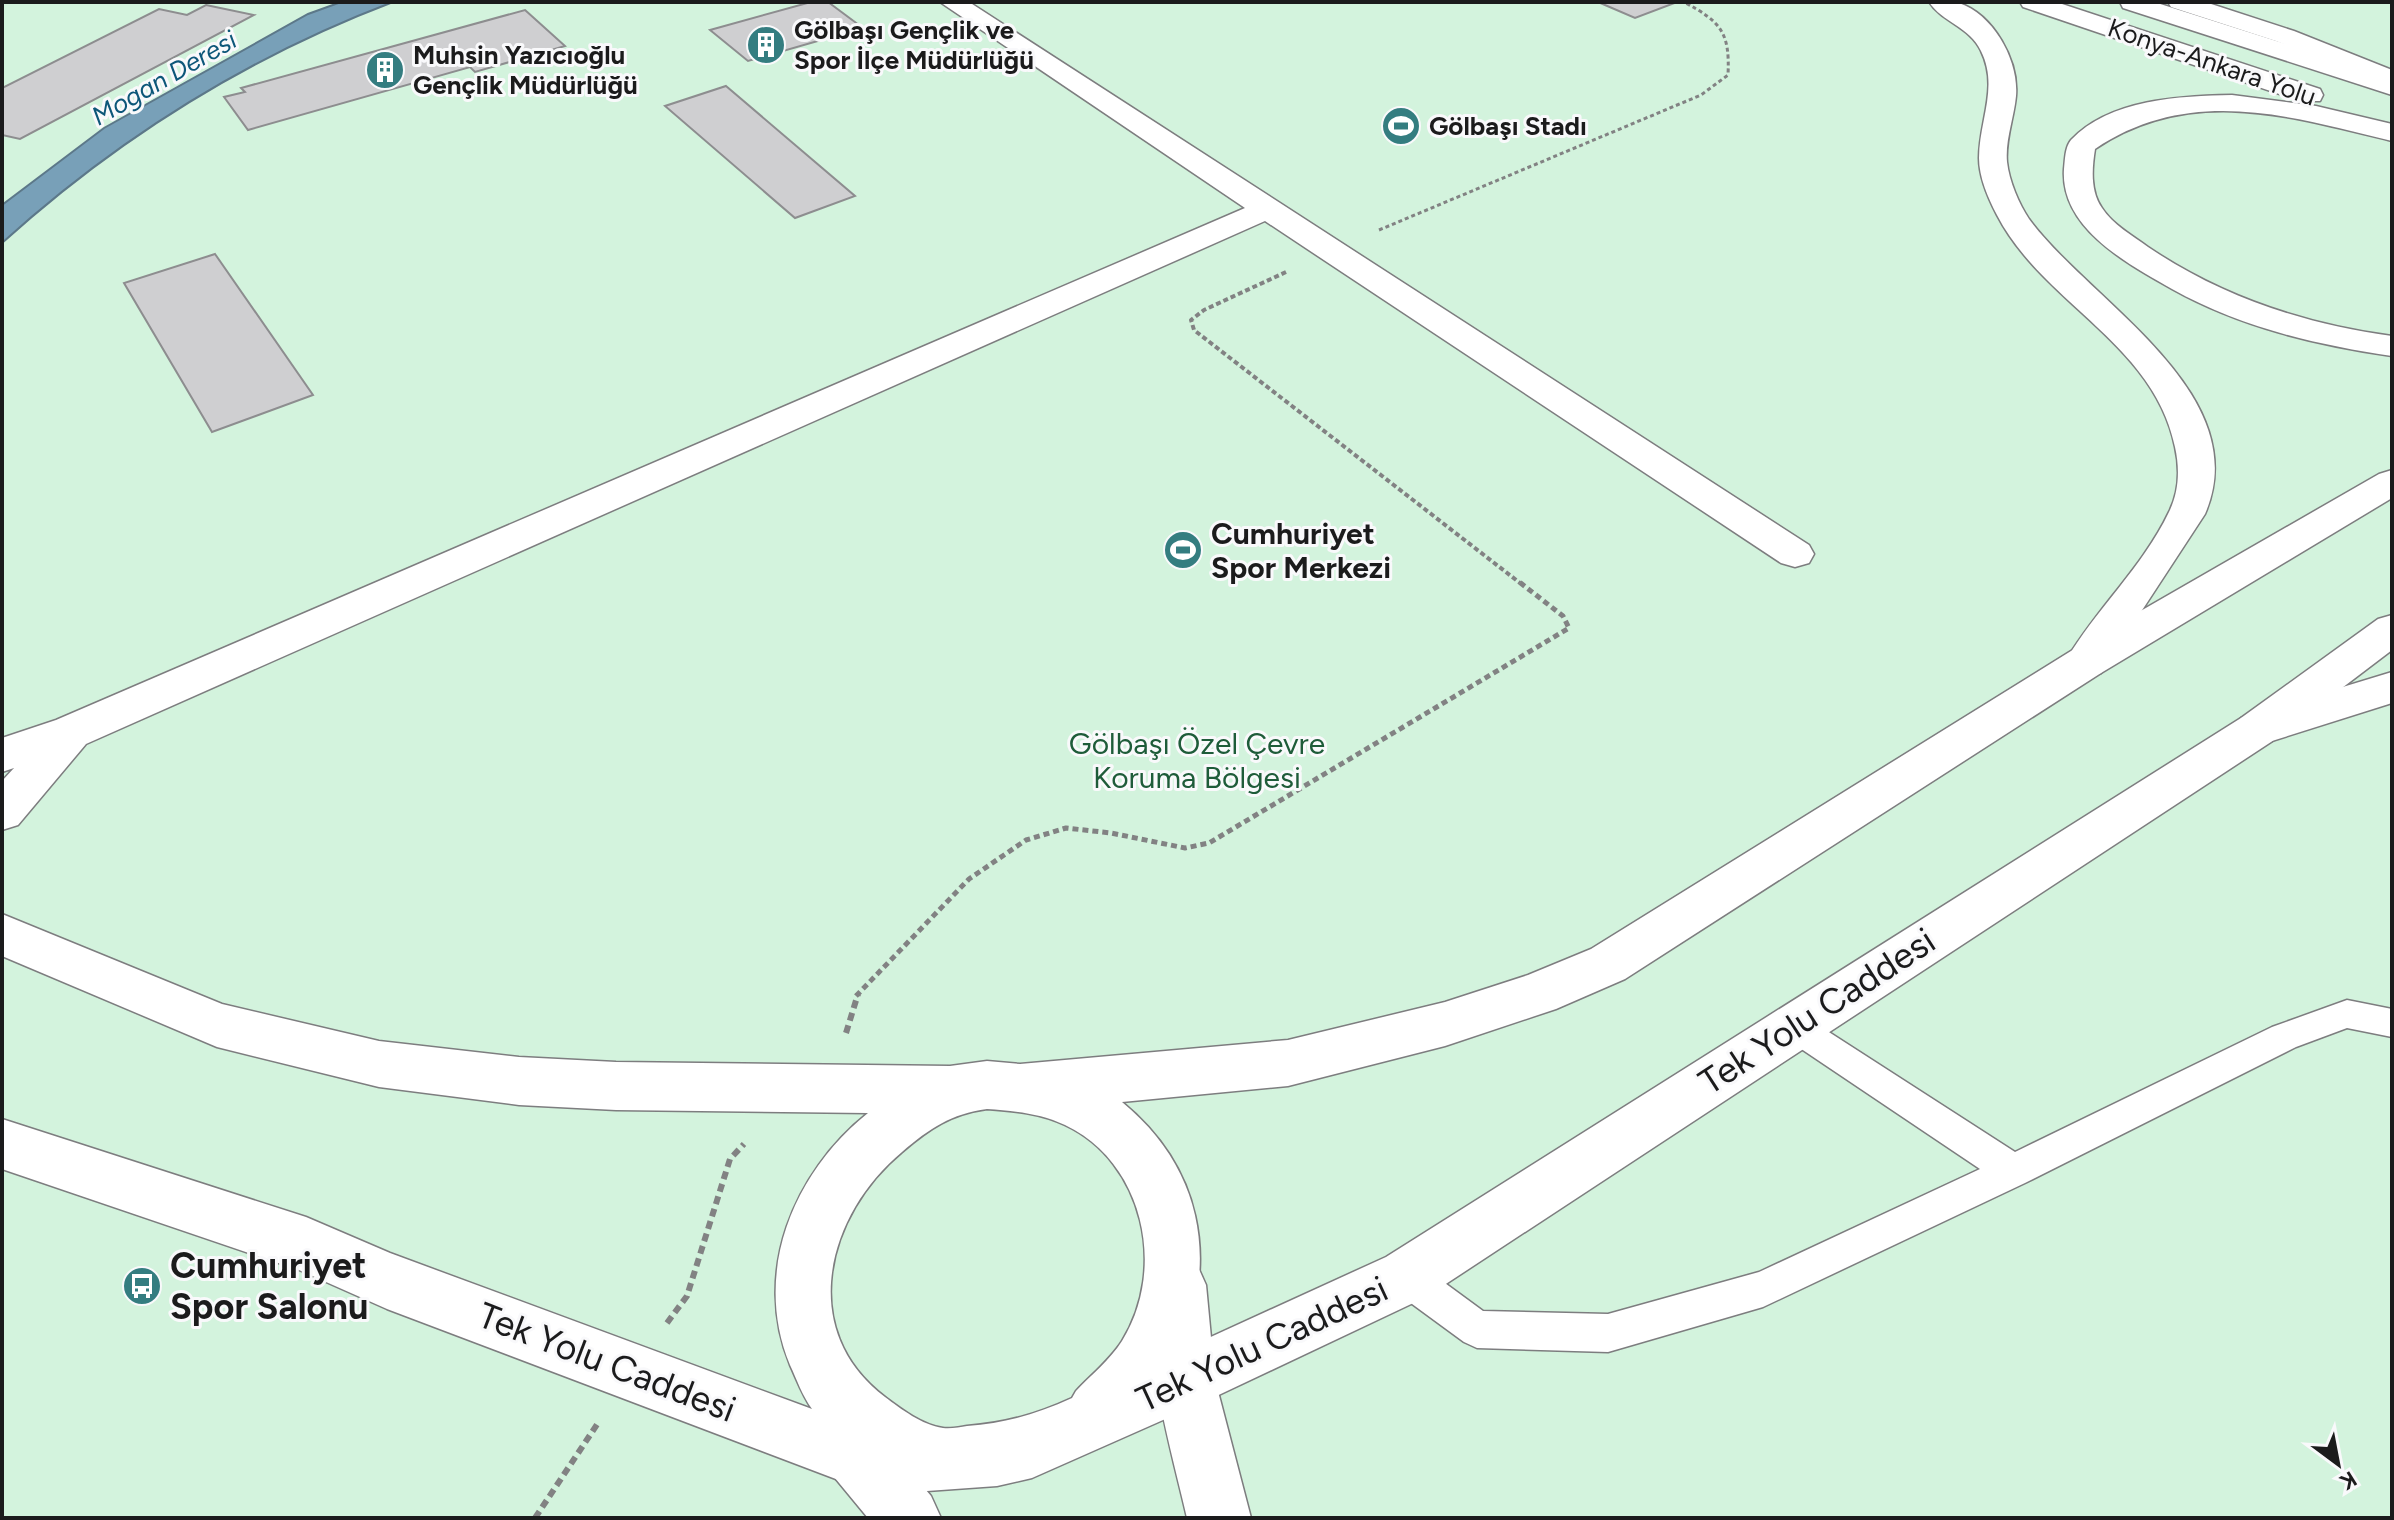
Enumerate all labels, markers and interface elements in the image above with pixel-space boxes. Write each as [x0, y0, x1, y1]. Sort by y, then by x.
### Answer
street label: Konya-Ankara Yolu [2104, 11, 2320, 113]
place label: Gölbaşı Gençlik ve Spor İlçe Müdürlüğü [794, 14, 1034, 76]
water label: Mogan Deresi [86, 23, 243, 132]
building icon: Gölbaşı Gençlik ve Spor İlçe Müdürlüğü [745, 24, 787, 66]
place label: Muhsin Yazıcıoğlu Gençlik Müdürlüğü [413, 39, 638, 101]
building icon: Muhsin Yazıcıoğlu Gençlik Müdürlüğü [364, 49, 406, 91]
sports icon: Gölbaşı Stadı [1380, 105, 1422, 147]
place label: Gölbaşı Stadı [1429, 110, 1587, 142]
place label: Cumhuriyet Spor Merkezi [1211, 515, 1391, 586]
sports icon: Cumhuriyet Spor Merkezi [1162, 529, 1204, 571]
park label: Gölbaşı Özel Çevre Koruma Bölgesi [1069, 725, 1325, 796]
street label: Tek Yolu Caddesi [1691, 919, 1943, 1103]
place label: Cumhuriyet Spor Salonu [170, 1244, 368, 1328]
bus stop icon: Cumhuriyet Spor Salonu [121, 1265, 163, 1307]
street label: Tek Yolu Caddesi [1130, 1267, 1394, 1421]
street label: Tek Yolu Caddesi [472, 1293, 742, 1431]
north arrow [2298, 1424, 2378, 1504]
text: K [2335, 1465, 2362, 1496]

